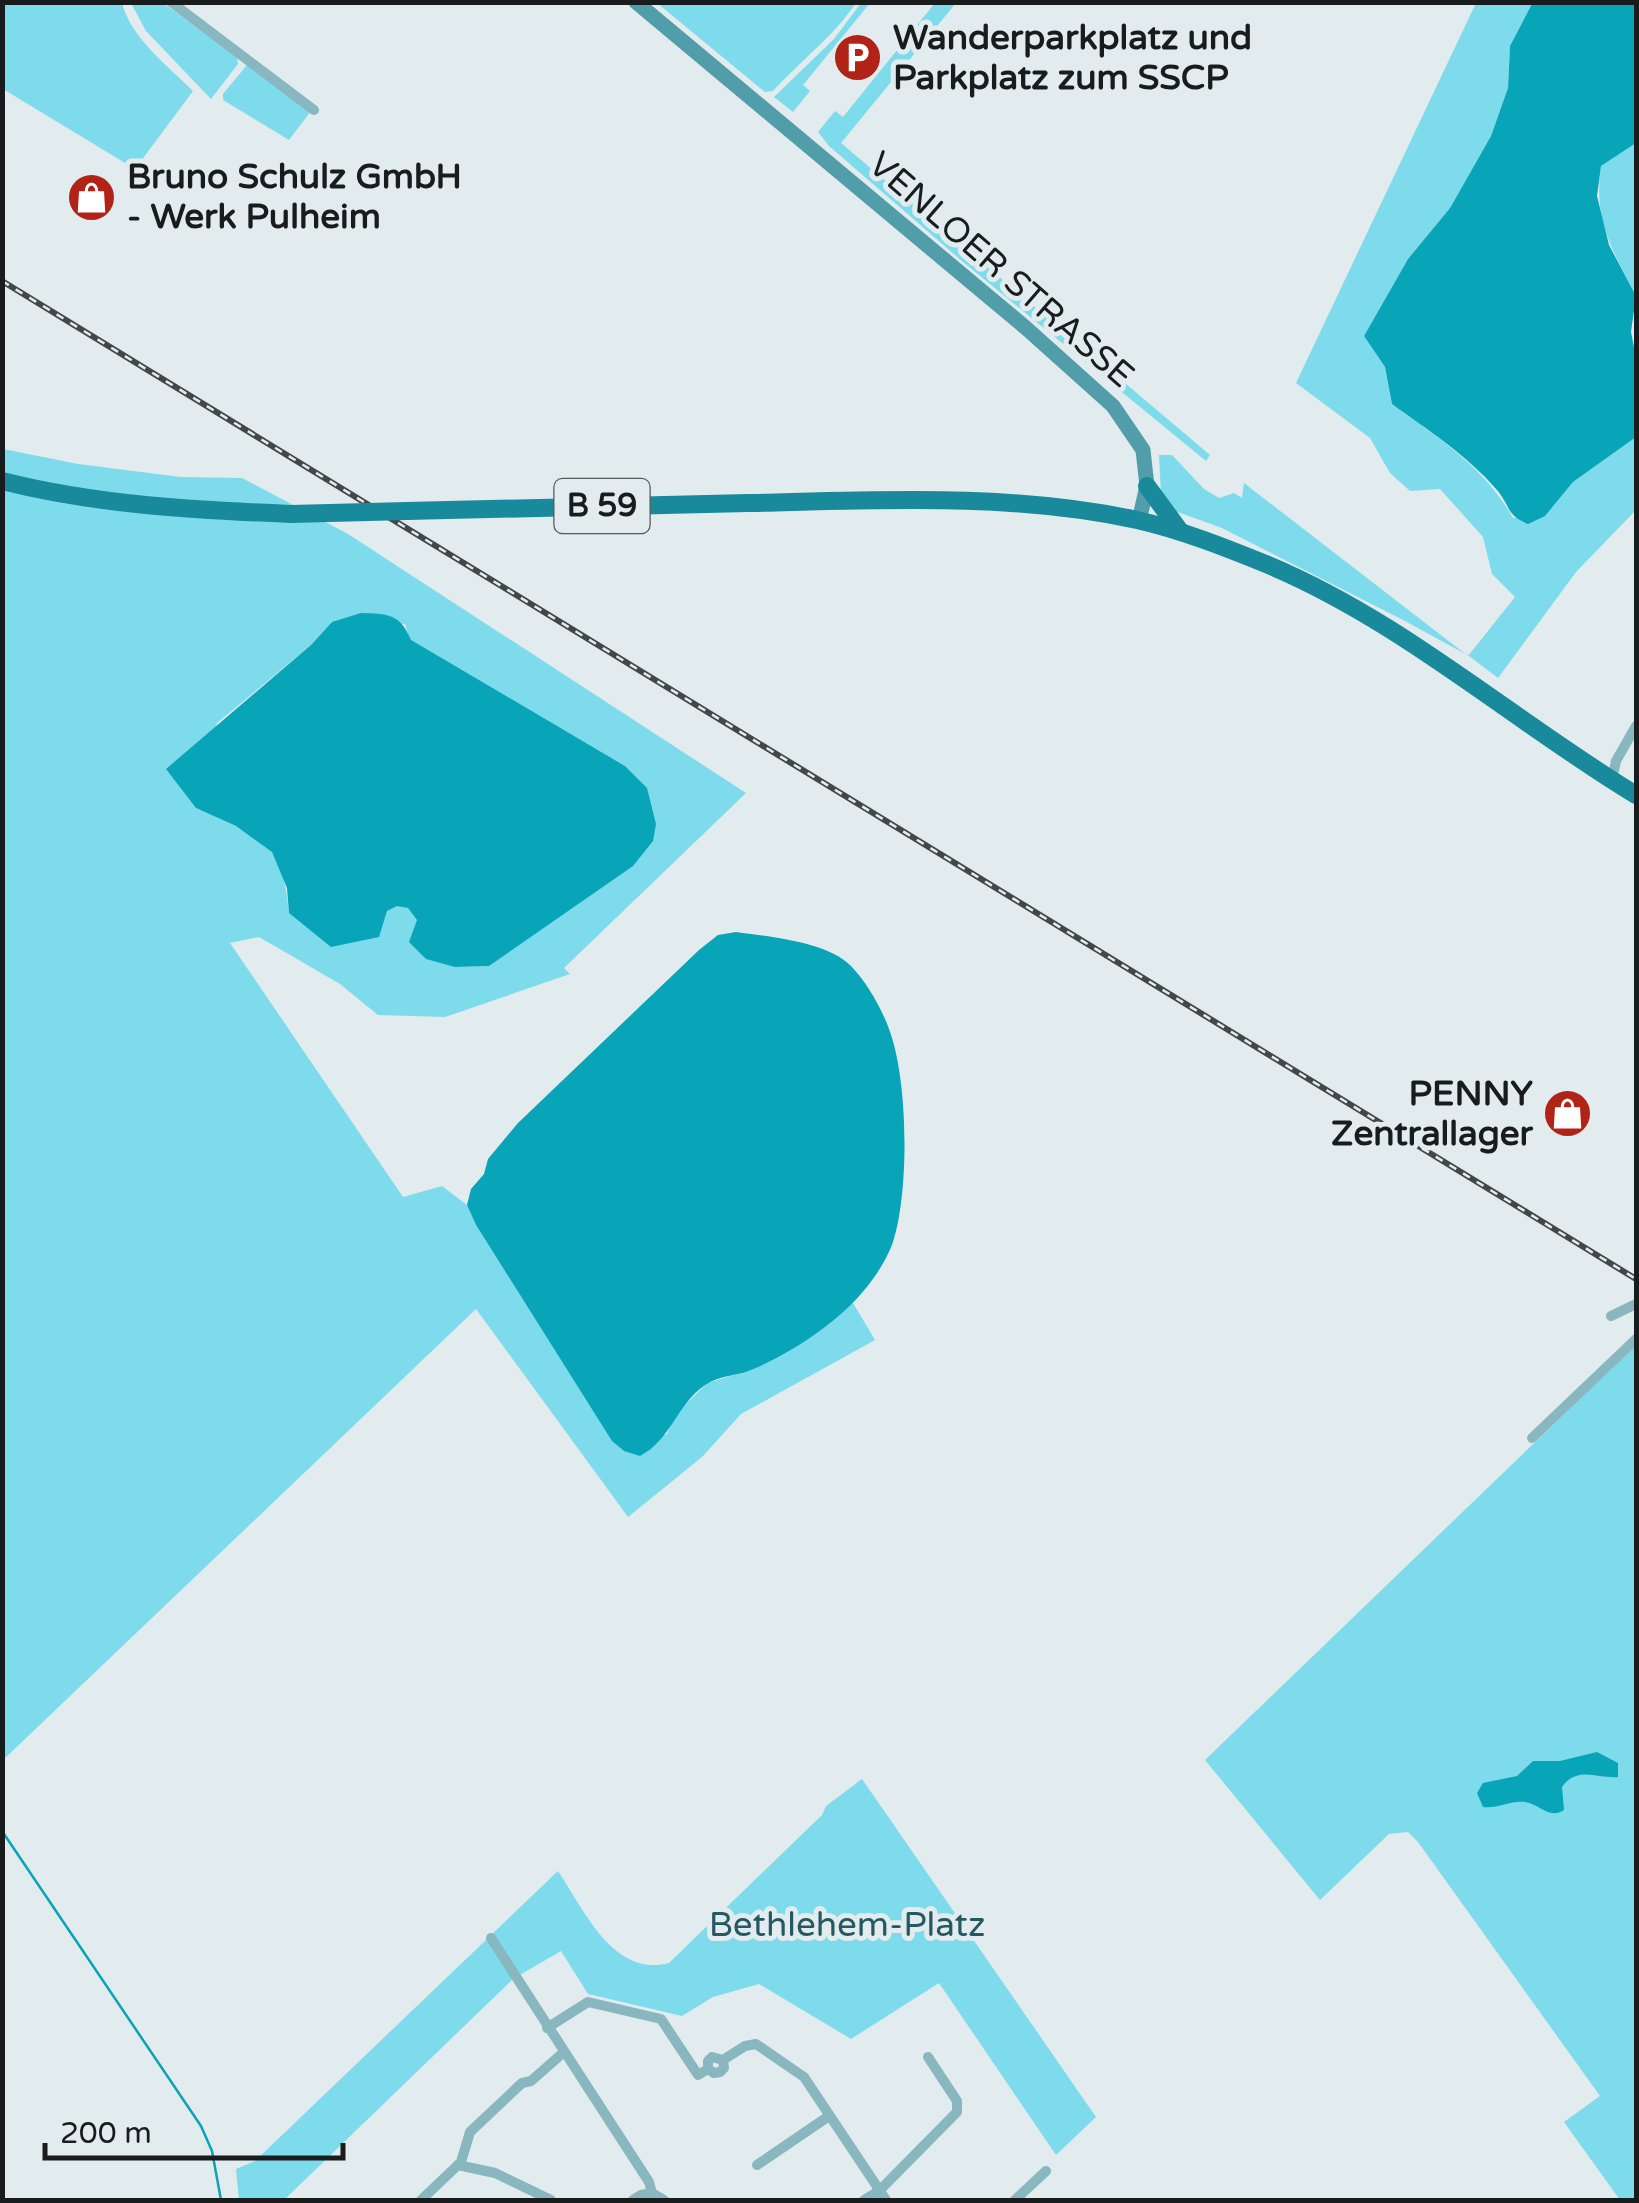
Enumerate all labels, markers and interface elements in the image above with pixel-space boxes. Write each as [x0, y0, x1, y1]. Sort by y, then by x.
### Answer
place label: Wanderparkplatz und Parkplatz zum SSCP [893, 17, 1252, 99]
parking icon: Wanderparkplatz und Parkplatz zum SSCP [832, 32, 884, 84]
street label: VENLOER STRASSE [860, 143, 1142, 397]
place label: Bruno Schulz GmbH - Werk Pulheim [127, 156, 462, 238]
shop icon: Bruno Schulz GmbH - Werk Pulheim [66, 171, 118, 223]
road number: B 59 [554, 479, 650, 533]
place label: PENNY Zentrallager [1331, 1073, 1534, 1155]
shop icon: PENNY Zentrallager [1542, 1088, 1594, 1140]
park label: Bethlehem-Platz [709, 1904, 985, 1946]
scale bar [45, 2098, 342, 2160]
text: 200 m [60, 2115, 152, 2152]

